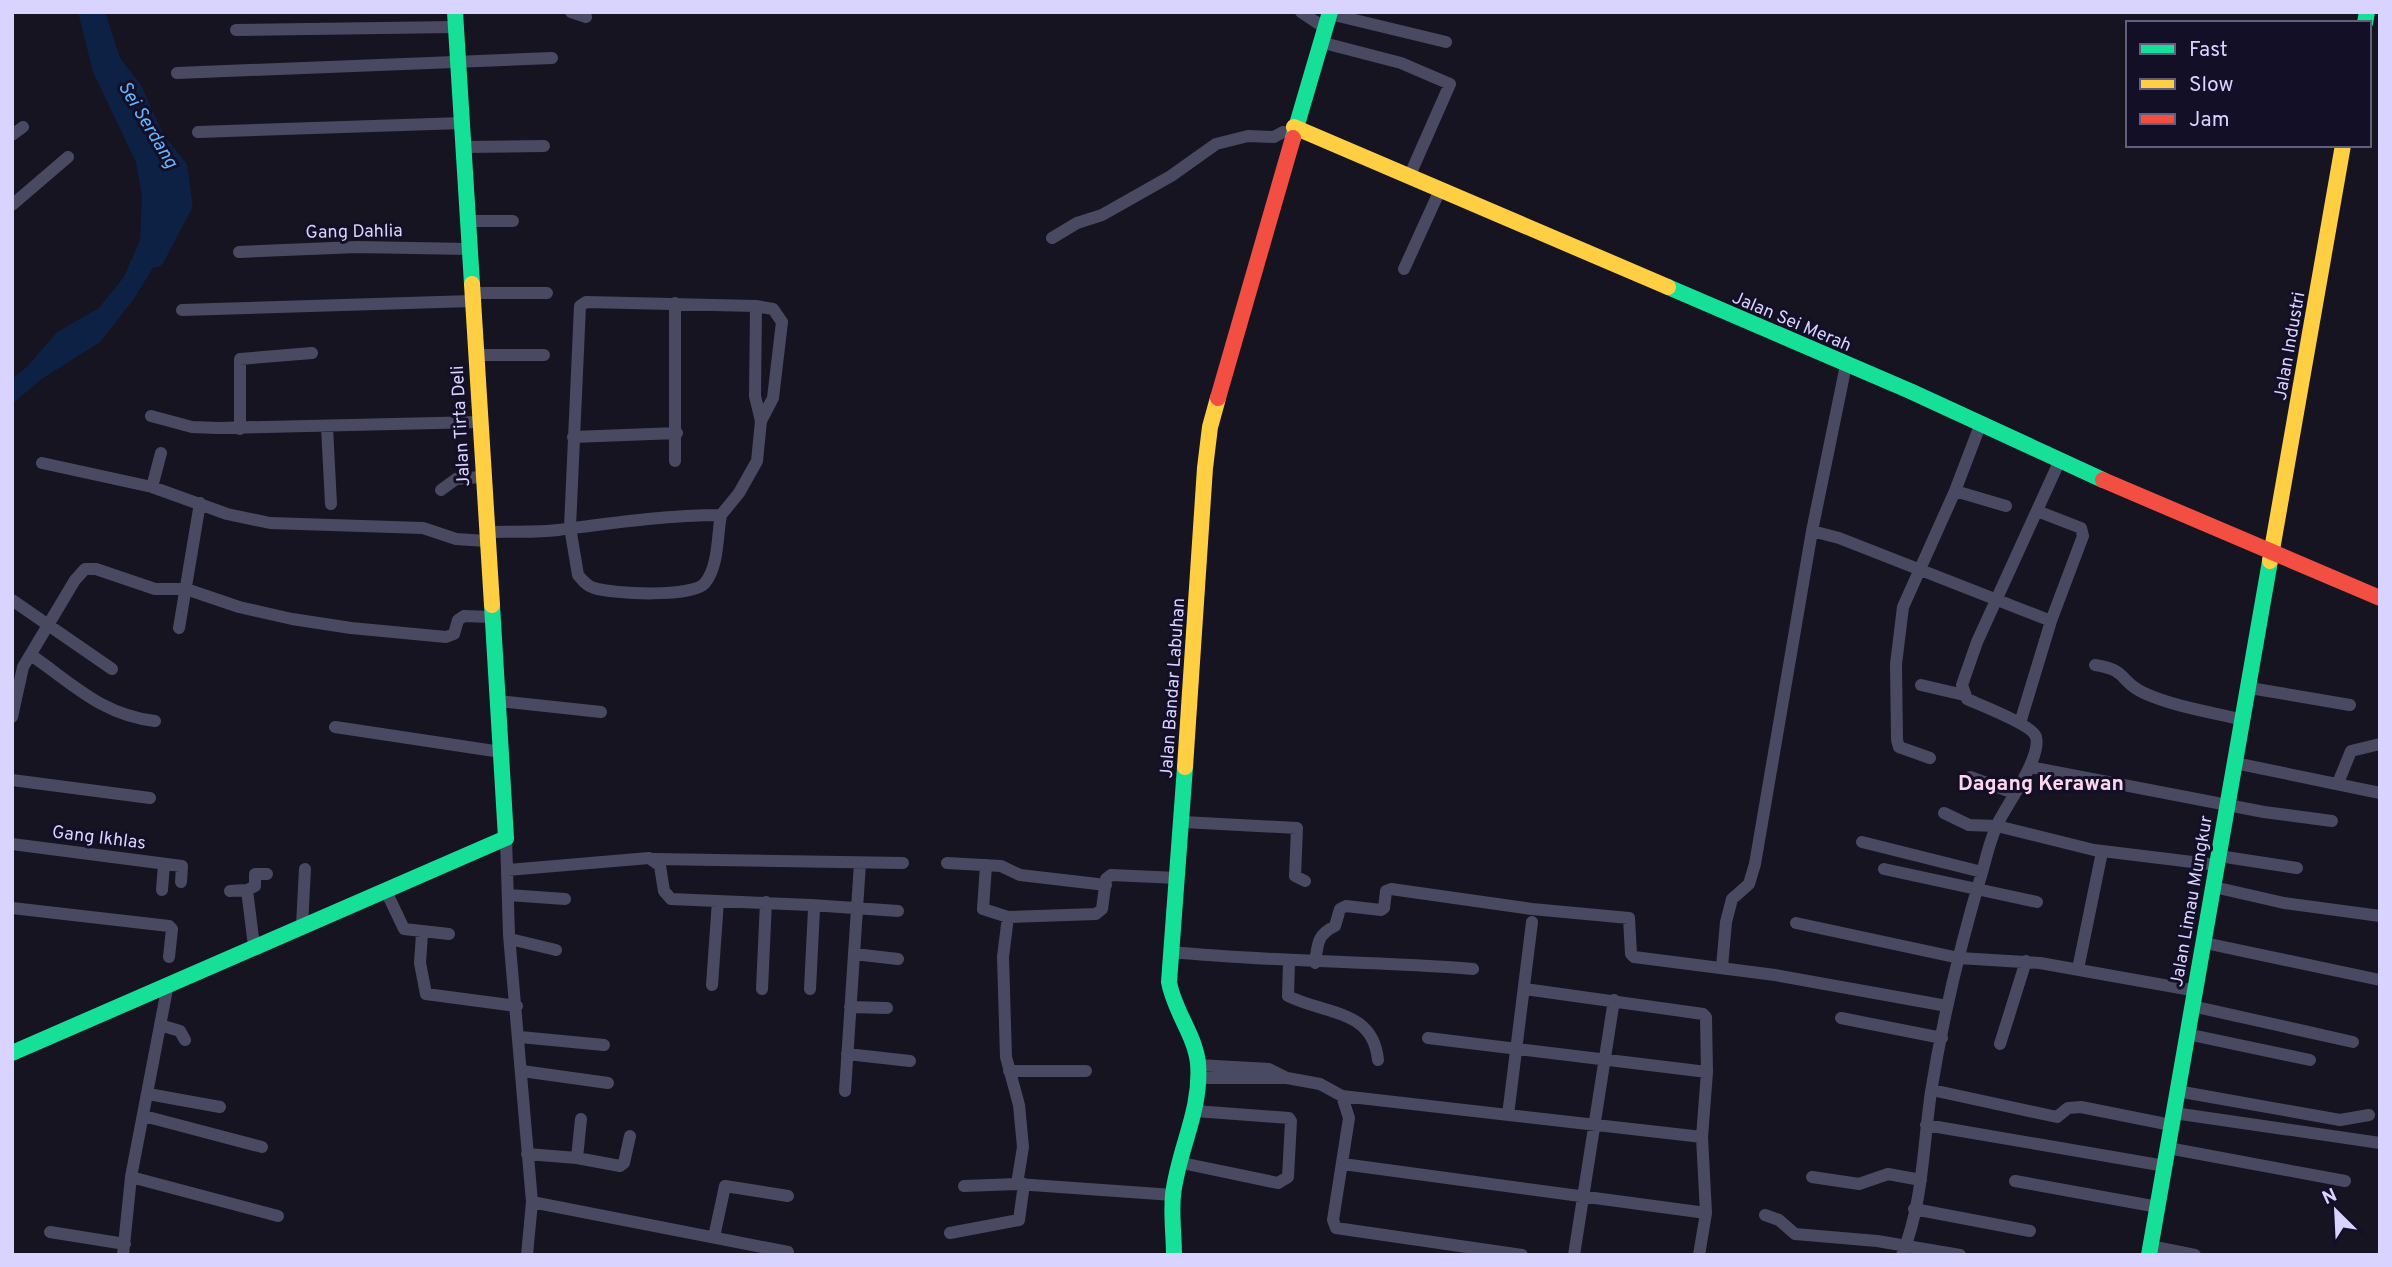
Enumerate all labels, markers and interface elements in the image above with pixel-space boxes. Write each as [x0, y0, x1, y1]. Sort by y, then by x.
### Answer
legend [2126, 21, 2371, 147]
text: Fast [2189, 37, 2228, 64]
text: Slow [2189, 72, 2234, 99]
water label: Sei Serdang [112, 77, 183, 174]
text: Jam [2189, 107, 2230, 134]
street label: Gang Dahlia [305, 220, 403, 245]
street label: Jalan Sei Merah [1728, 287, 1855, 358]
street label: Jalan Industri [2270, 290, 2311, 402]
street label: Jalan Tirta Deli [447, 365, 476, 487]
street label: Jalan Bandar Labuhan [1156, 597, 1191, 779]
district label: Dagang Kerawan [1958, 771, 2124, 798]
street label: Jalan Limau Mungkur [2166, 814, 2219, 989]
street label: Gang Ikhlas [51, 821, 147, 856]
north arrow [2301, 1176, 2371, 1246]
text: N [2319, 1184, 2341, 1211]

